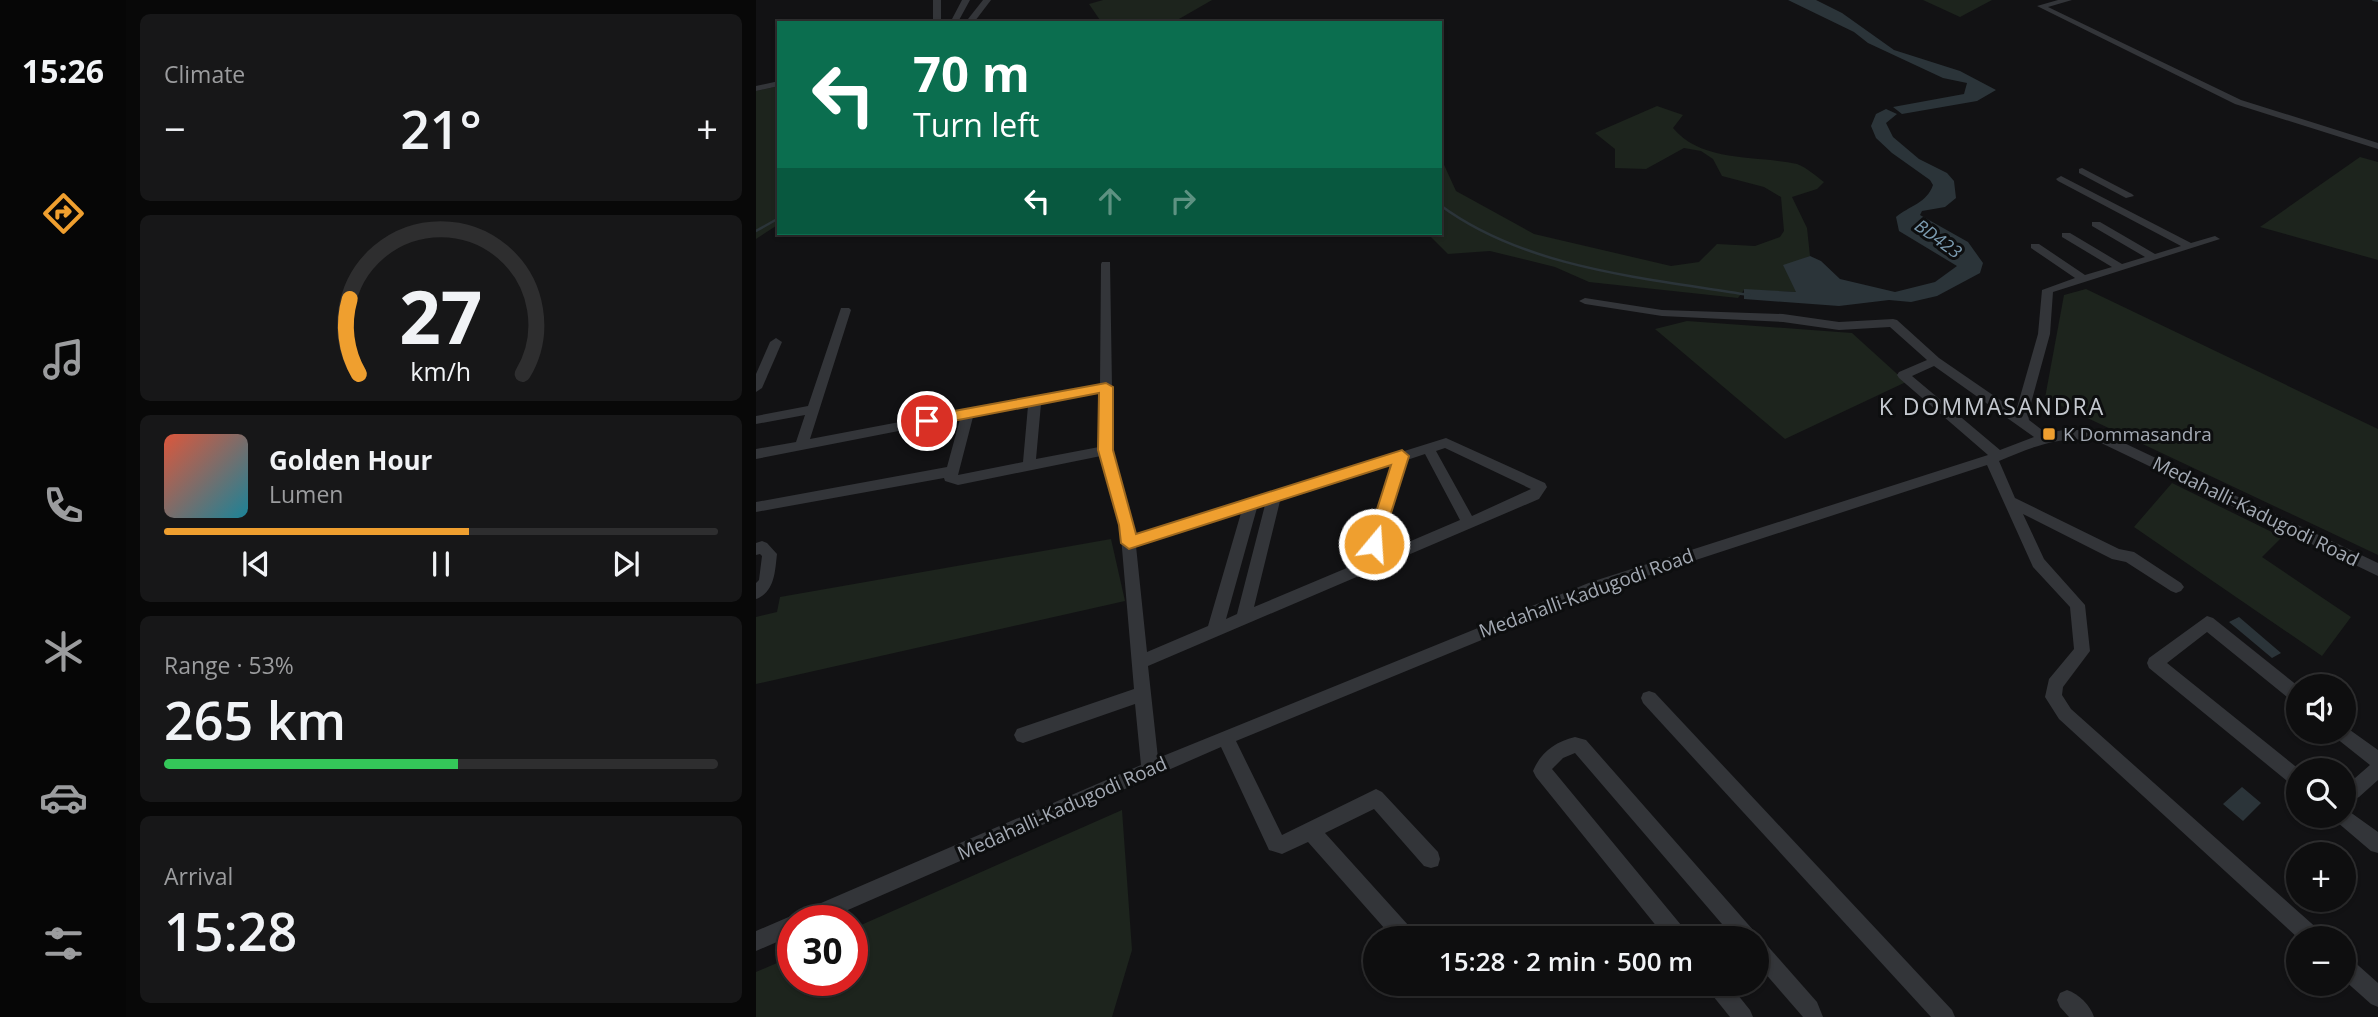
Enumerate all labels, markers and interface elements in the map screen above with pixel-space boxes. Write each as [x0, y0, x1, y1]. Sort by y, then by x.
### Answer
text: 70 m [913, 40, 1030, 106]
text: 15:26 [22, 49, 104, 92]
icon: left [798, 49, 889, 140]
text: Climate [164, 58, 245, 90]
text: 21° [400, 93, 482, 164]
text: − [164, 102, 186, 154]
text: + [696, 102, 718, 154]
text: Turn left [913, 103, 1039, 146]
icon: left [1018, 182, 1056, 220]
icon: ahead [1091, 182, 1129, 220]
icon: right [1164, 182, 1202, 220]
icon: directions [39, 189, 88, 238]
water label: BD423 [1910, 213, 1967, 263]
text: 27 [399, 266, 483, 365]
icon: music [39, 335, 88, 384]
text: km/h [411, 354, 471, 388]
district label: K DOMMASANDRA [1879, 390, 2105, 422]
pin [897, 391, 957, 451]
icon: arrive [908, 402, 946, 440]
place label: K Dommasandra [2063, 421, 2212, 447]
marker: K Dommasandra [2041, 426, 2057, 442]
text: Golden Hour [269, 442, 432, 478]
street label: Medahalli-Kadugodi Road [2148, 450, 2364, 572]
text: Lumen [269, 478, 343, 510]
icon: phone [39, 481, 88, 530]
position arrow [1337, 507, 1411, 581]
street label: Medahalli-Kadugodi Road [1475, 542, 1697, 644]
icon: previous [237, 545, 275, 583]
icon: pause [422, 545, 460, 583]
icon: next [607, 545, 645, 583]
icon: climate [39, 627, 88, 676]
text: Range · 53% [164, 649, 294, 681]
map controls [2286, 674, 2356, 996]
button: sound [2286, 674, 2356, 744]
text: 265 km [164, 684, 346, 755]
street label: Medahalli-Kadugodi Road [953, 750, 1171, 866]
button: search [2286, 758, 2356, 828]
icon: car [39, 773, 88, 822]
button: + [2286, 842, 2356, 912]
text: Arrival [164, 860, 233, 892]
text: 15:28 [164, 895, 297, 966]
speed limit sign: 30 [777, 905, 868, 996]
icon: filters [39, 919, 88, 968]
button: − [2286, 926, 2356, 996]
text: 15:28 · 2 min · 500 m [1439, 943, 1693, 979]

